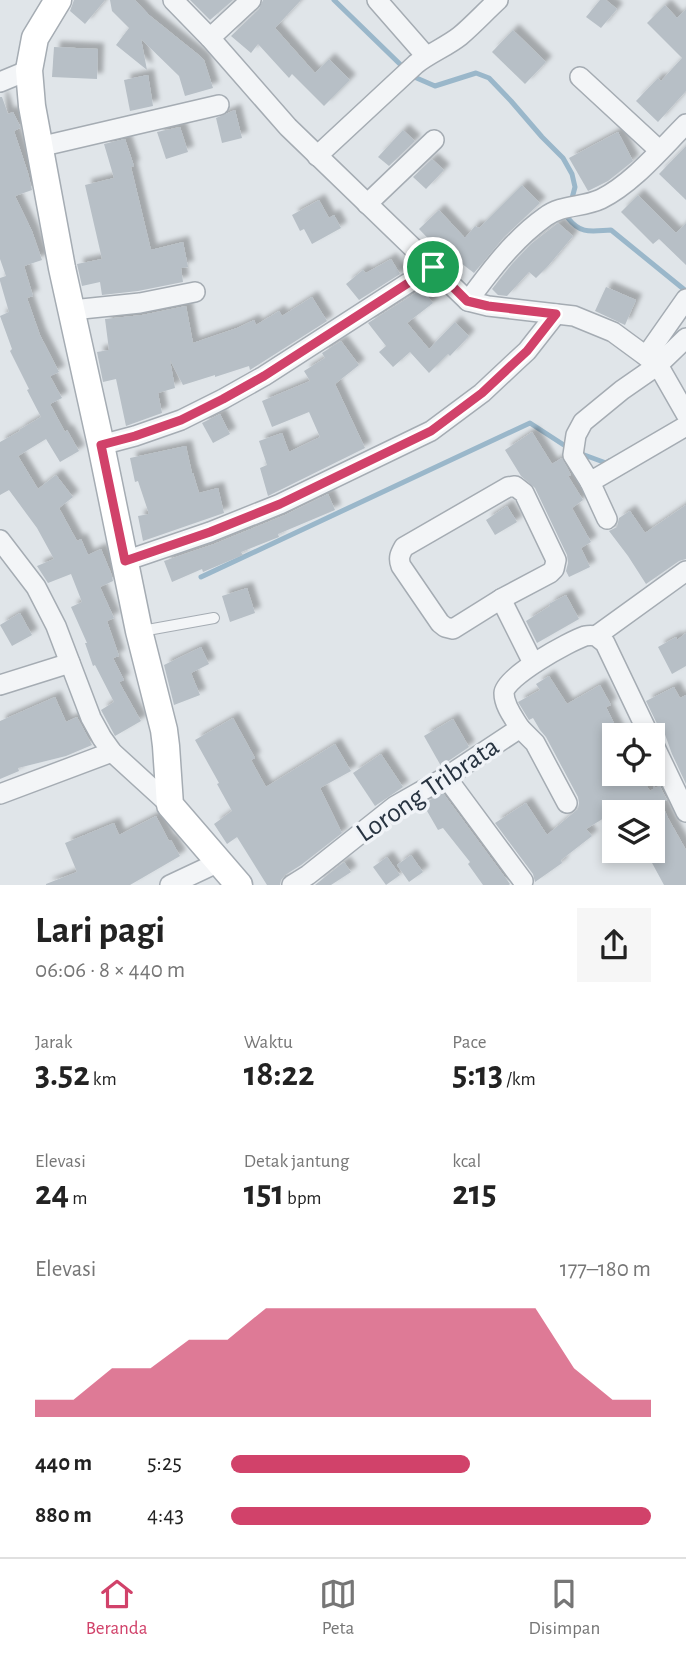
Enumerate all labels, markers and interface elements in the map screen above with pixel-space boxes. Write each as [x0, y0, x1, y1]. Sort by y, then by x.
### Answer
pin [403, 237, 463, 297]
icon: arrive [414, 248, 452, 286]
map controls [602, 723, 665, 863]
button: locate [602, 723, 665, 786]
street label: Lorong Tribrata [352, 732, 504, 848]
button: layers [602, 800, 665, 863]
button: share [577, 908, 651, 982]
text: Lari pagi [35, 912, 165, 950]
text: 06:06 · 8 × 440 m [35, 959, 185, 982]
text: Jarak [35, 1033, 73, 1052]
text: Waktu [244, 1033, 293, 1052]
text: Pace [452, 1033, 487, 1052]
text: 3.52 [35, 1057, 90, 1092]
text: 18:22 [244, 1057, 315, 1092]
text: 5:13 [452, 1057, 503, 1092]
text: km [90, 1070, 117, 1089]
text: /km [503, 1070, 536, 1089]
text: Elevasi [35, 1152, 86, 1171]
text: Detak jantung [244, 1152, 349, 1171]
text: kcal [452, 1152, 481, 1171]
text: 24 [35, 1176, 69, 1211]
text: 151 [244, 1176, 284, 1211]
text: 215 [452, 1176, 497, 1211]
text: m [69, 1189, 87, 1208]
text: bpm [284, 1189, 322, 1208]
text: Elevasi [35, 1258, 96, 1281]
text: 177–180 m [560, 1258, 651, 1281]
text: 440 m [35, 1452, 92, 1475]
text: 5:25 [147, 1452, 182, 1475]
text: 880 m [35, 1504, 92, 1527]
text: 4:43 [147, 1504, 184, 1527]
tab: Beranda [86, 1575, 147, 1640]
tab: Peta [319, 1575, 357, 1640]
tab: Disimpan [528, 1575, 600, 1640]

